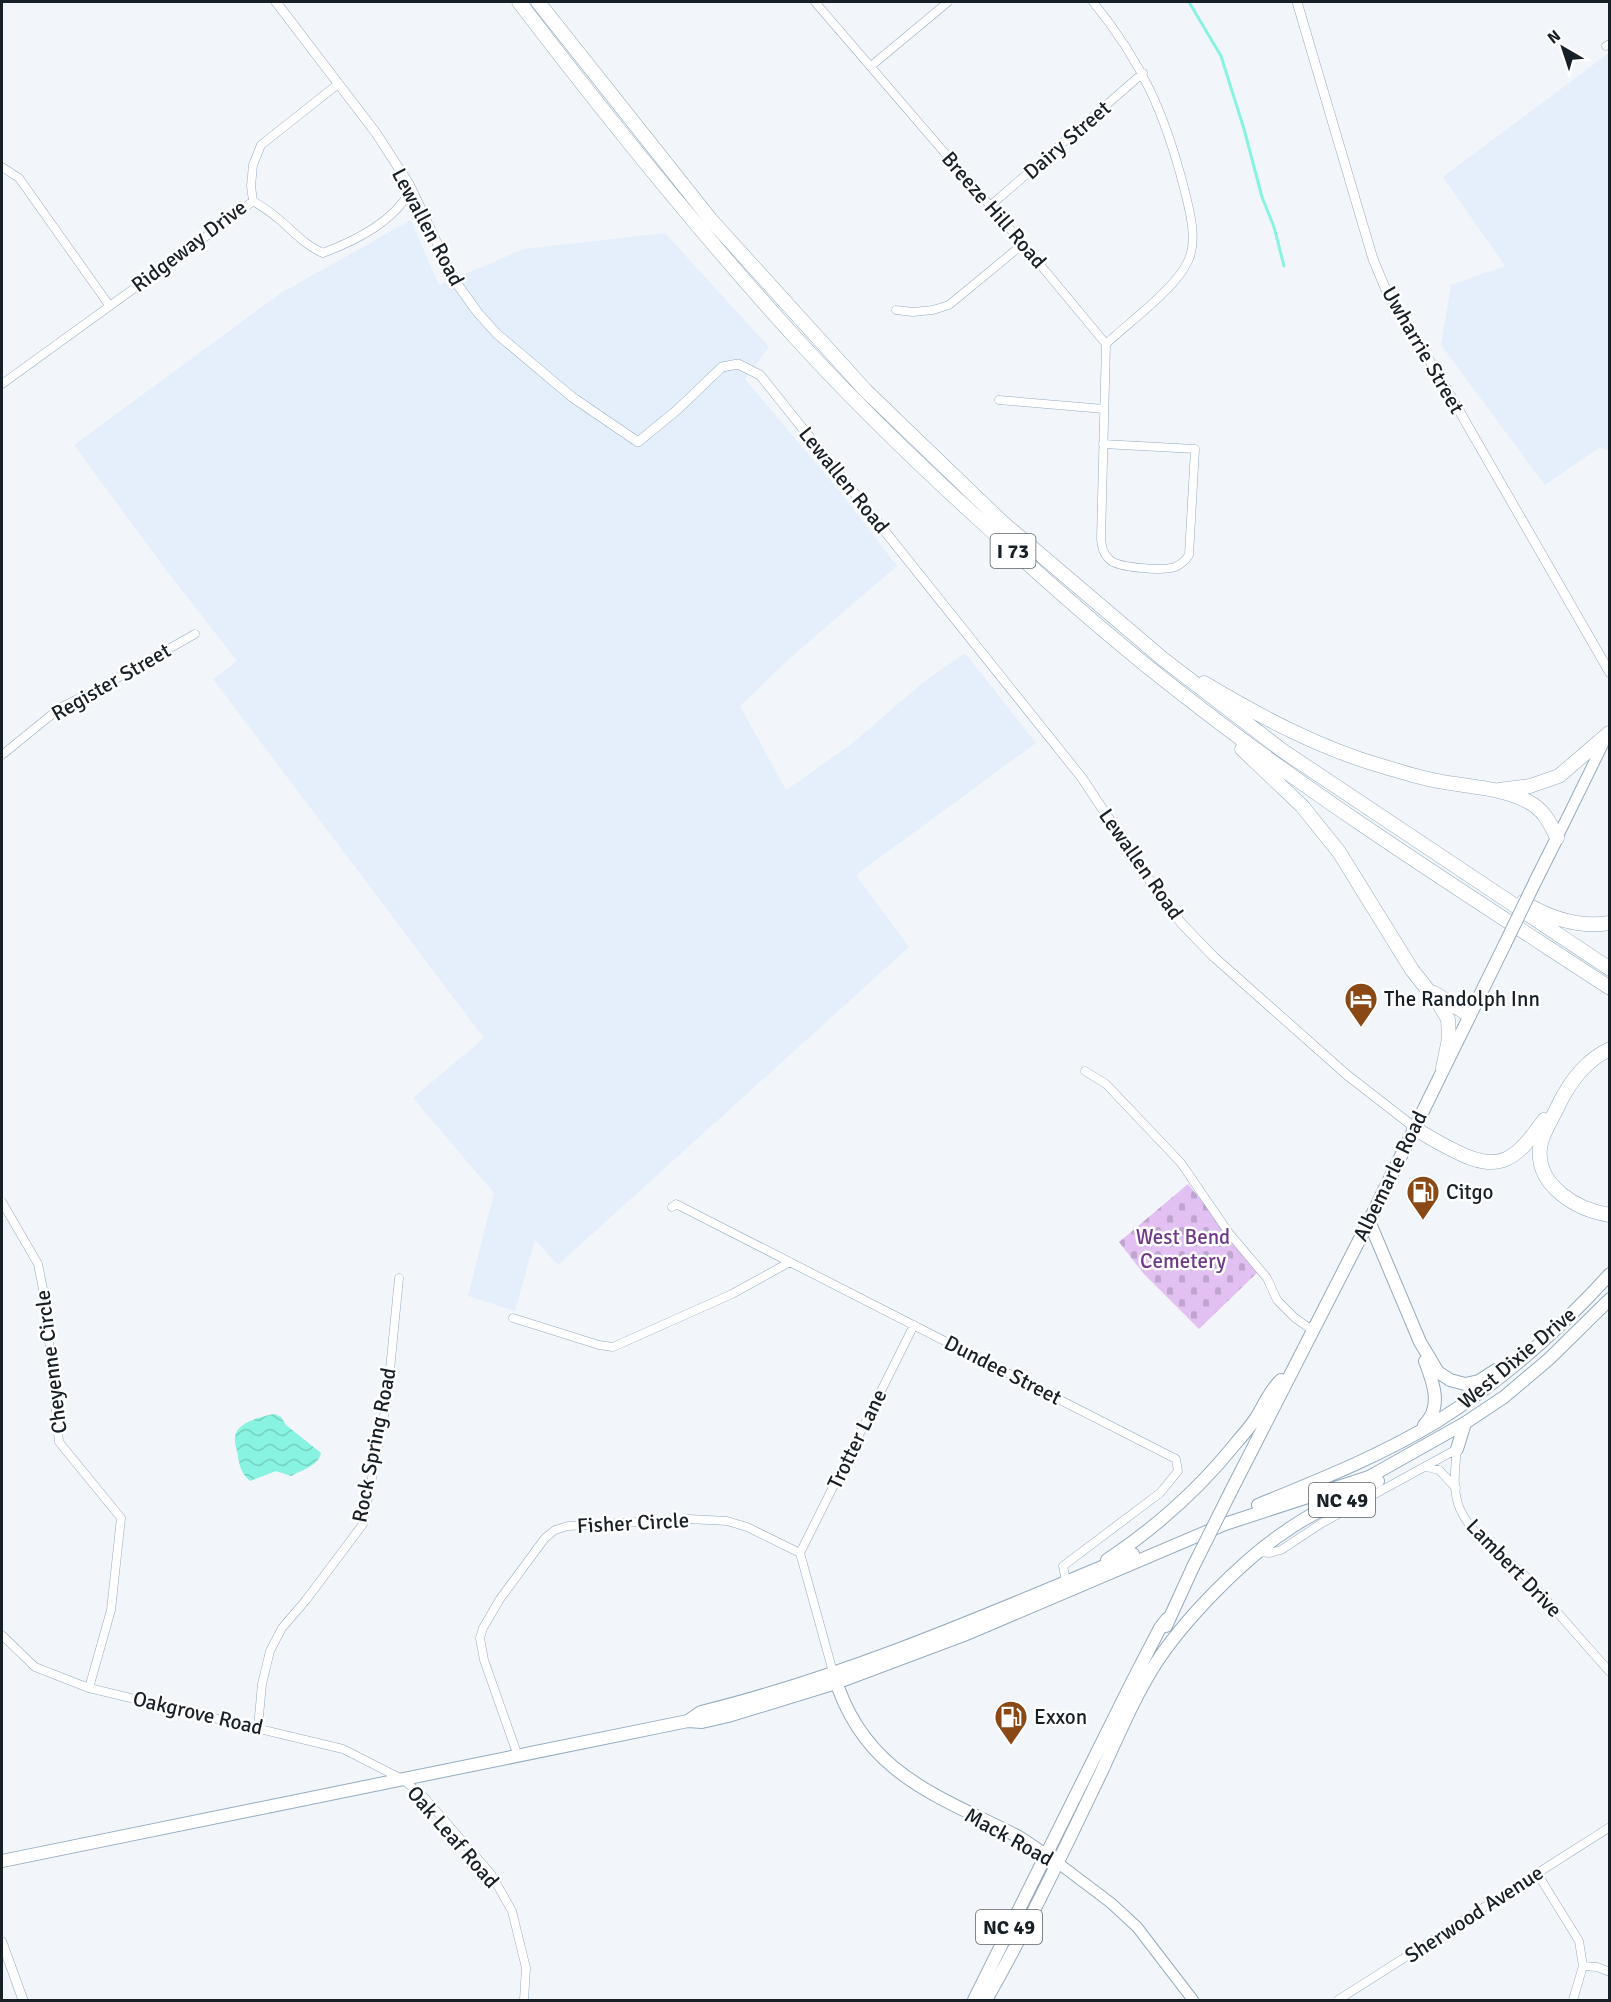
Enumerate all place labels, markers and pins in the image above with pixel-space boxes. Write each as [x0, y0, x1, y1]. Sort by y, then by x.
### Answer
hotel icon: The Randolph Inn [1343, 981, 1379, 1028]
place label: The Randolph Inn [1384, 986, 1540, 1012]
fuel station icon: Citgo [1405, 1174, 1441, 1221]
place label: Citgo [1446, 1179, 1494, 1205]
fuel station icon: Exxon [993, 1699, 1029, 1746]
place label: Exxon [1034, 1704, 1087, 1730]

